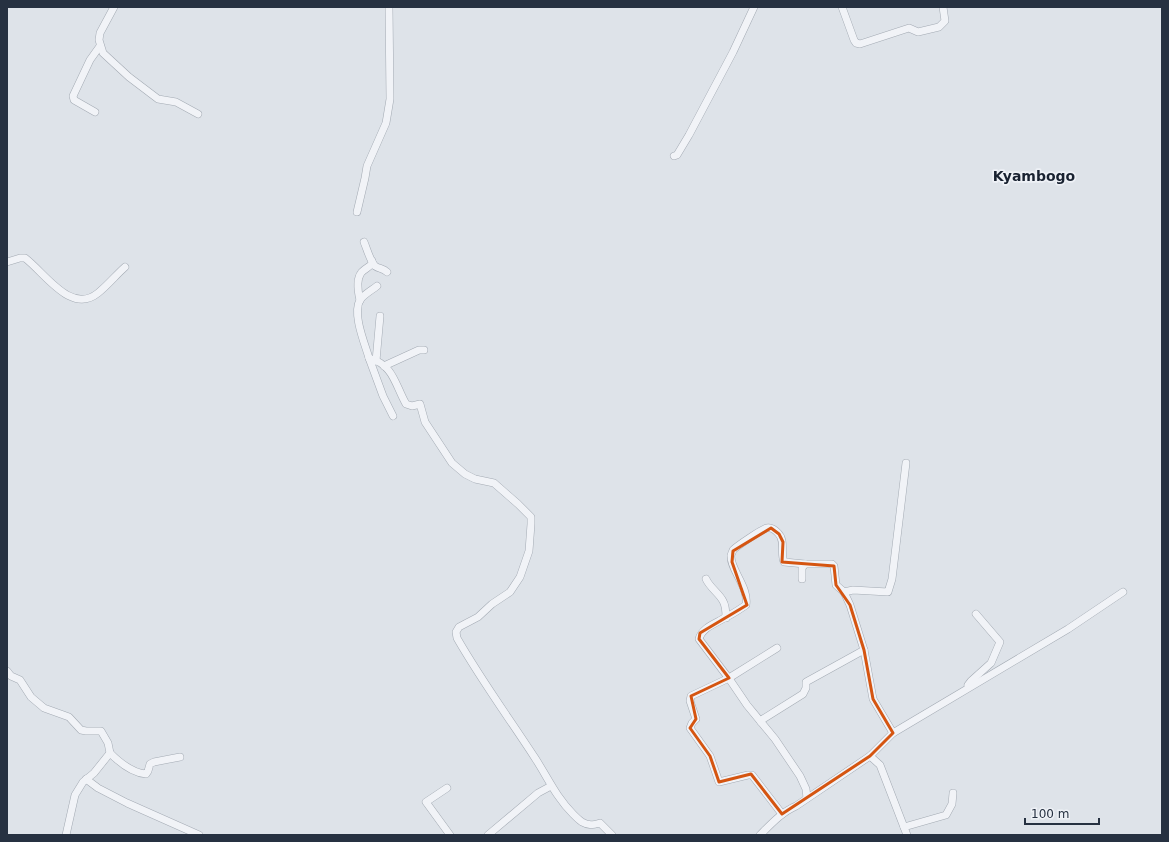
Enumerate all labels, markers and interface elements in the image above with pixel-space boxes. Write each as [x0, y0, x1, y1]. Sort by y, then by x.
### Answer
district label: Kyambogo [993, 168, 1076, 184]
scale bar [1025, 800, 1099, 826]
text: 100 m [1031, 807, 1069, 821]

